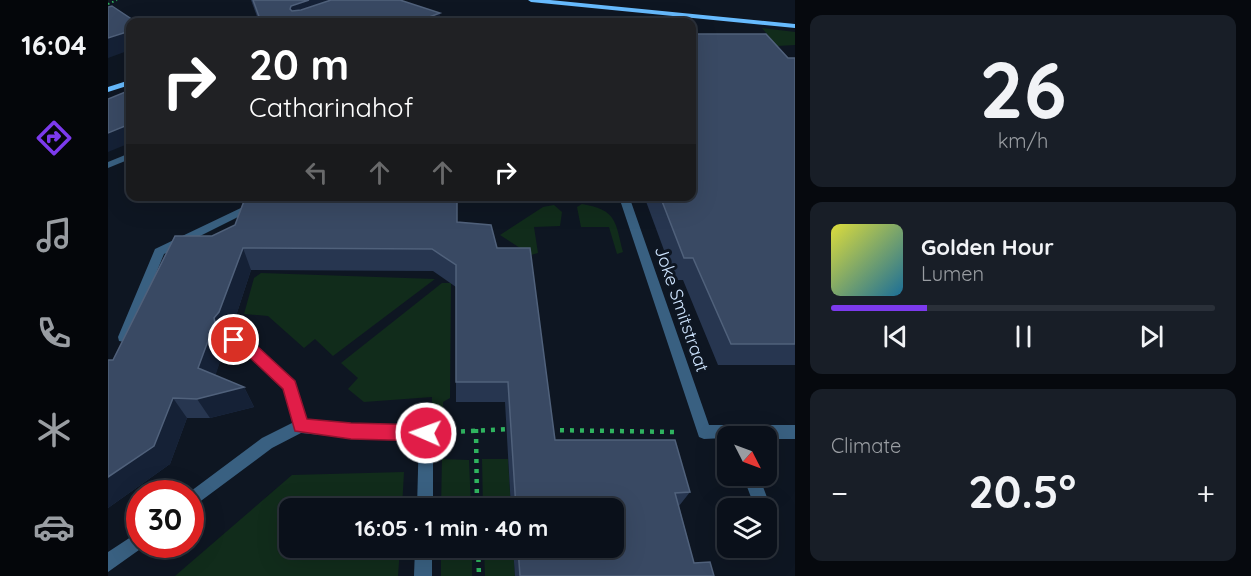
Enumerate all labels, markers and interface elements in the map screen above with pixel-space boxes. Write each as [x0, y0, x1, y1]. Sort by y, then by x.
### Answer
text: 16:04 [21, 28, 87, 62]
text: 20 m [249, 38, 349, 91]
text: 26 [979, 40, 1067, 138]
icon: right [150, 42, 228, 120]
text: Catharinahof [249, 90, 413, 124]
icon: directions [33, 117, 75, 159]
text: km/h [998, 128, 1048, 153]
icon: left [300, 156, 333, 189]
icon: ahead [363, 156, 396, 189]
icon: ahead [426, 156, 459, 189]
icon: right [489, 156, 522, 189]
icon: music [33, 214, 75, 256]
text: Golden Hour [921, 233, 1054, 261]
street label: Joke Smitstraat [650, 243, 714, 375]
text: Lumen [921, 261, 984, 286]
icon: phone [33, 312, 75, 354]
pin [208, 314, 259, 365]
icon: previous [879, 320, 912, 353]
icon: pause [1007, 320, 1040, 353]
icon: next [1135, 320, 1168, 353]
icon: arrive [217, 323, 250, 356]
position arrow [394, 401, 458, 465]
icon: climate [33, 409, 75, 451]
north arrow [717, 426, 777, 486]
map controls [717, 426, 777, 558]
text: Climate [831, 433, 901, 458]
text: 20.5° [968, 463, 1076, 519]
text: − [831, 472, 848, 513]
text: + [1196, 472, 1215, 513]
speed limit sign: 30 [126, 480, 204, 558]
button: layers [717, 498, 777, 558]
icon: car [33, 506, 75, 548]
text: 16:05 · 1 min · 40 m [355, 514, 548, 542]

